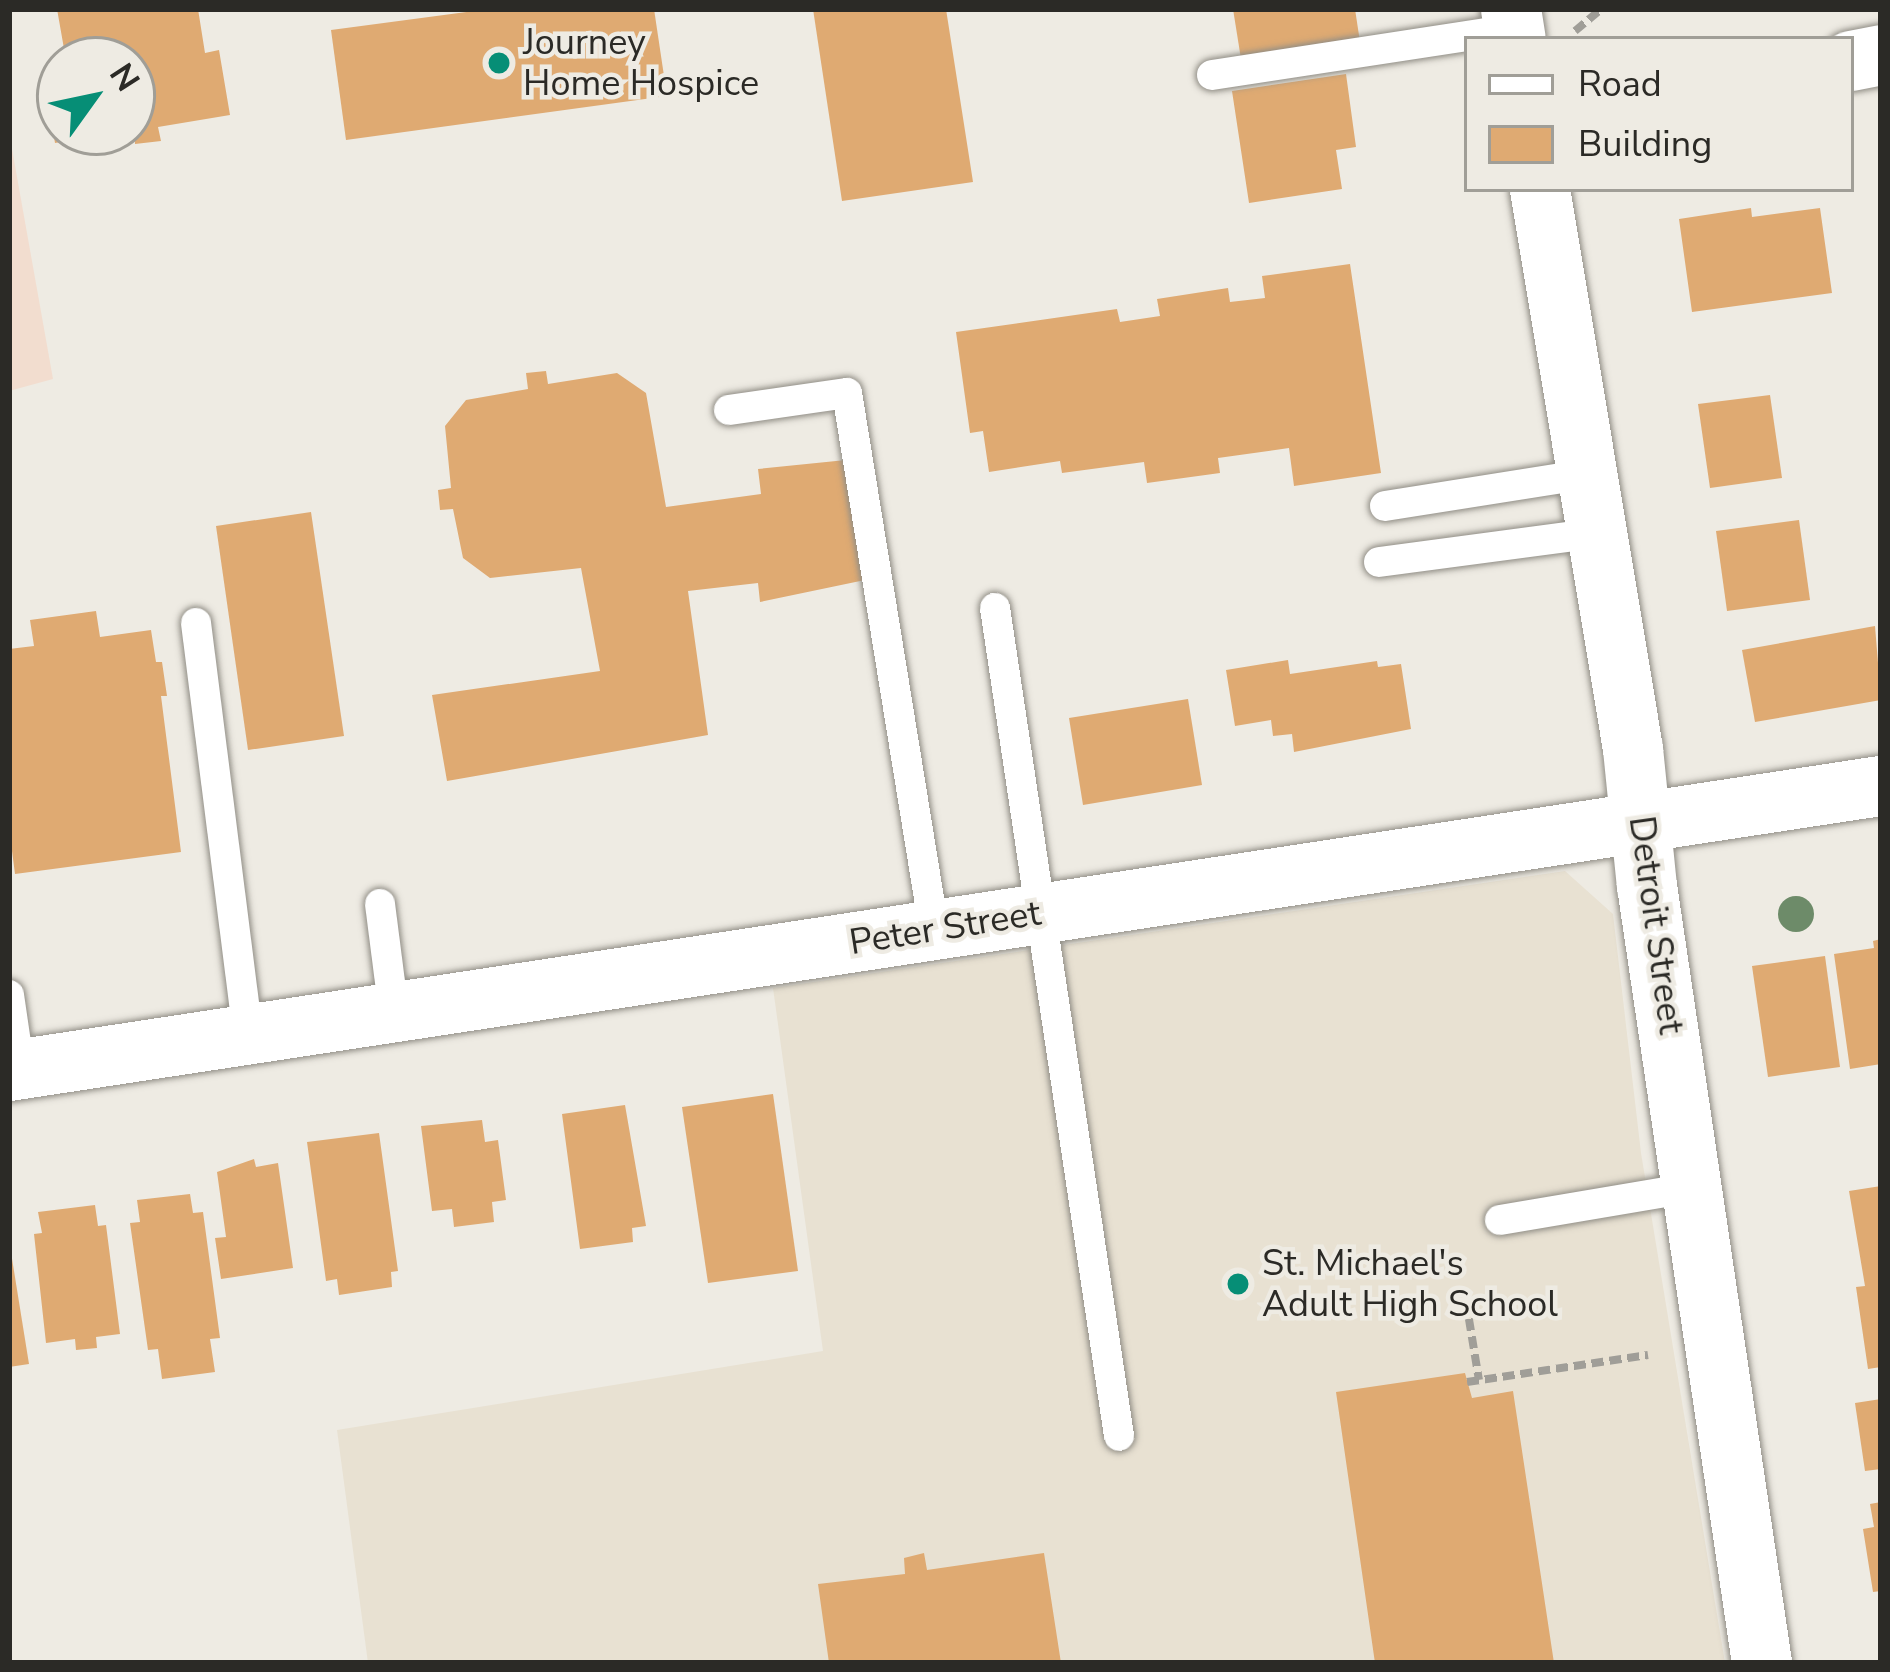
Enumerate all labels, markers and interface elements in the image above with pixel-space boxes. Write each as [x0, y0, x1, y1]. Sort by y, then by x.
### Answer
place label: Journey Home Hospice [523, 20, 759, 105]
north arrow [36, 36, 156, 156]
legend [1464, 36, 1854, 192]
marker: Journey Home Hospice [486, 50, 512, 76]
text: N [99, 55, 150, 100]
text: Road [1578, 60, 1662, 109]
text: Building [1578, 120, 1712, 169]
street label: Detroit Street [1619, 813, 1693, 1037]
street label: Peter Street [846, 892, 1044, 964]
place label: St. Michael's Adult High School [1262, 1241, 1558, 1326]
marker: St. Michael's Adult High School [1225, 1271, 1251, 1297]

